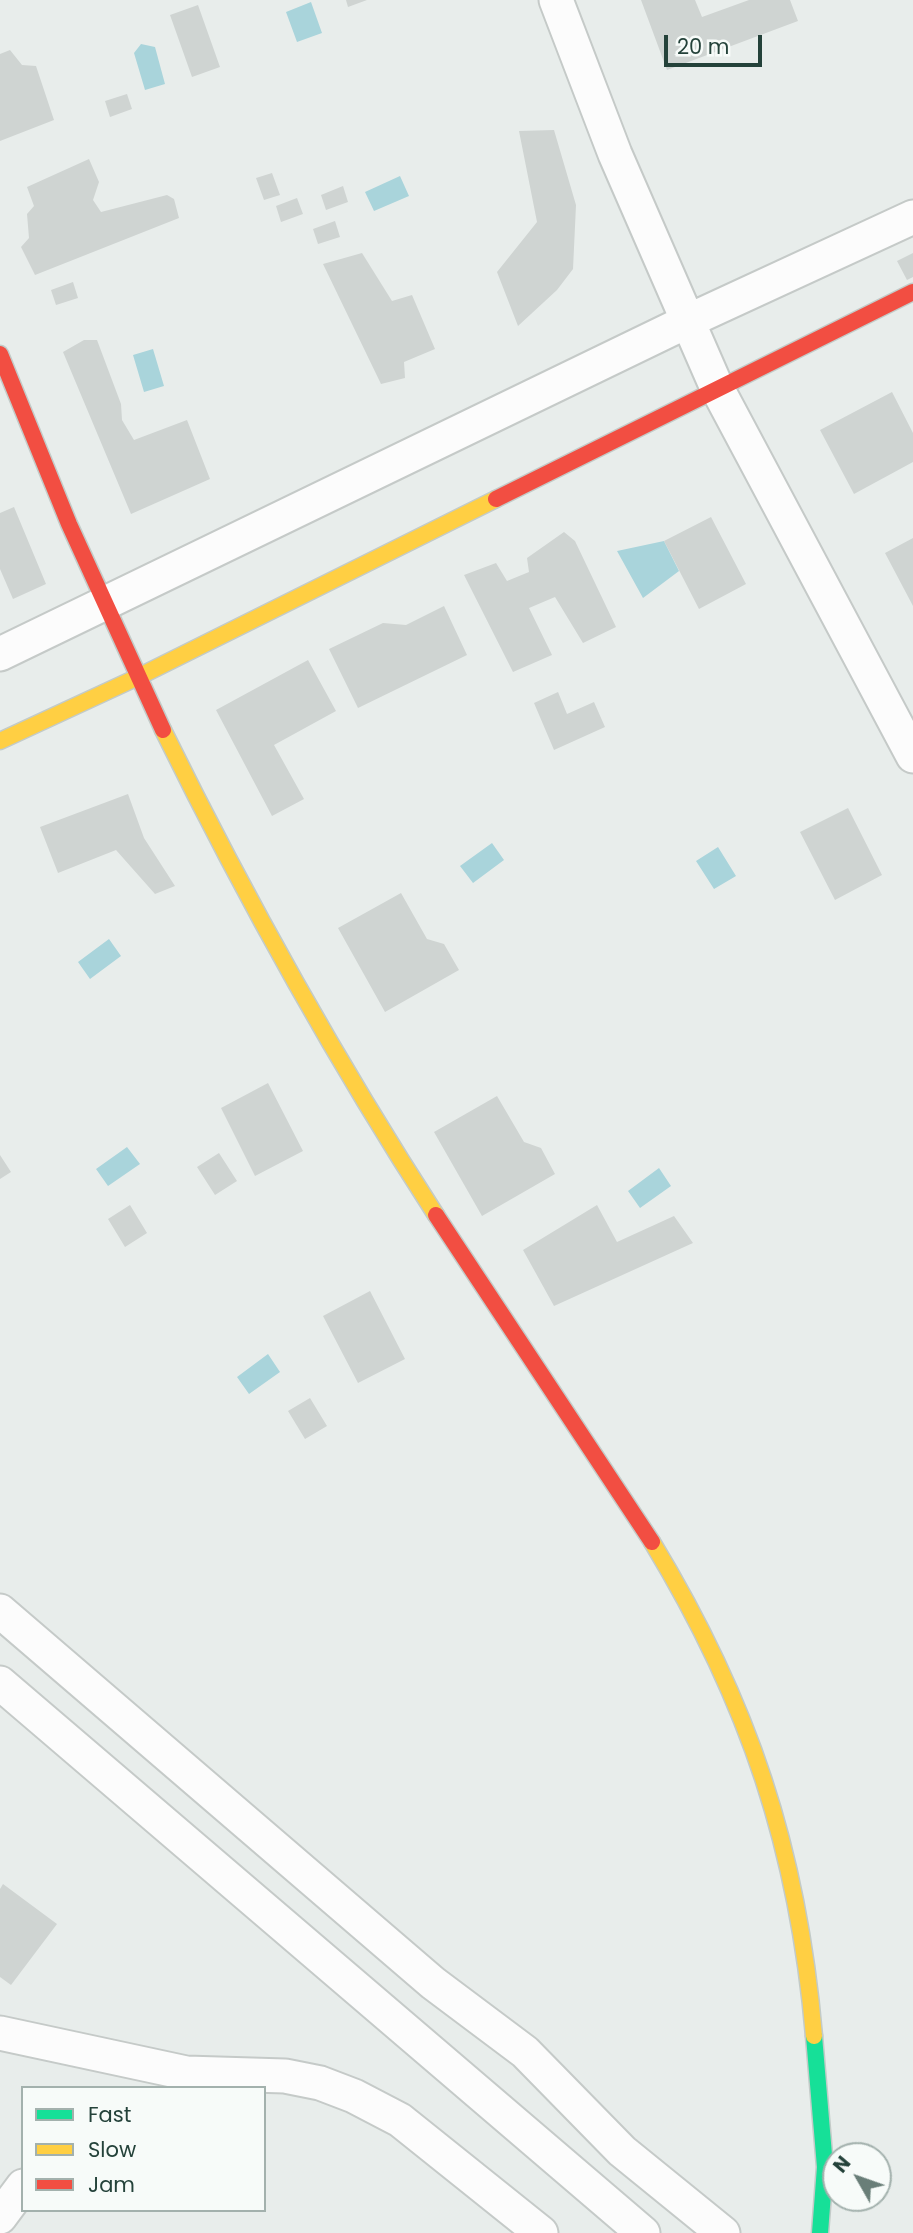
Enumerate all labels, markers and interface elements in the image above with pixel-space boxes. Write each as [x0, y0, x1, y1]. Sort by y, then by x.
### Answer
scale bar [668, 21, 766, 65]
text: 20 m [677, 32, 730, 61]
legend [21, 2086, 266, 2212]
text: Fast [88, 2100, 131, 2129]
text: Slow [88, 2135, 136, 2164]
north arrow [822, 2142, 892, 2212]
text: N [827, 2150, 857, 2179]
text: Jam [88, 2170, 135, 2199]

